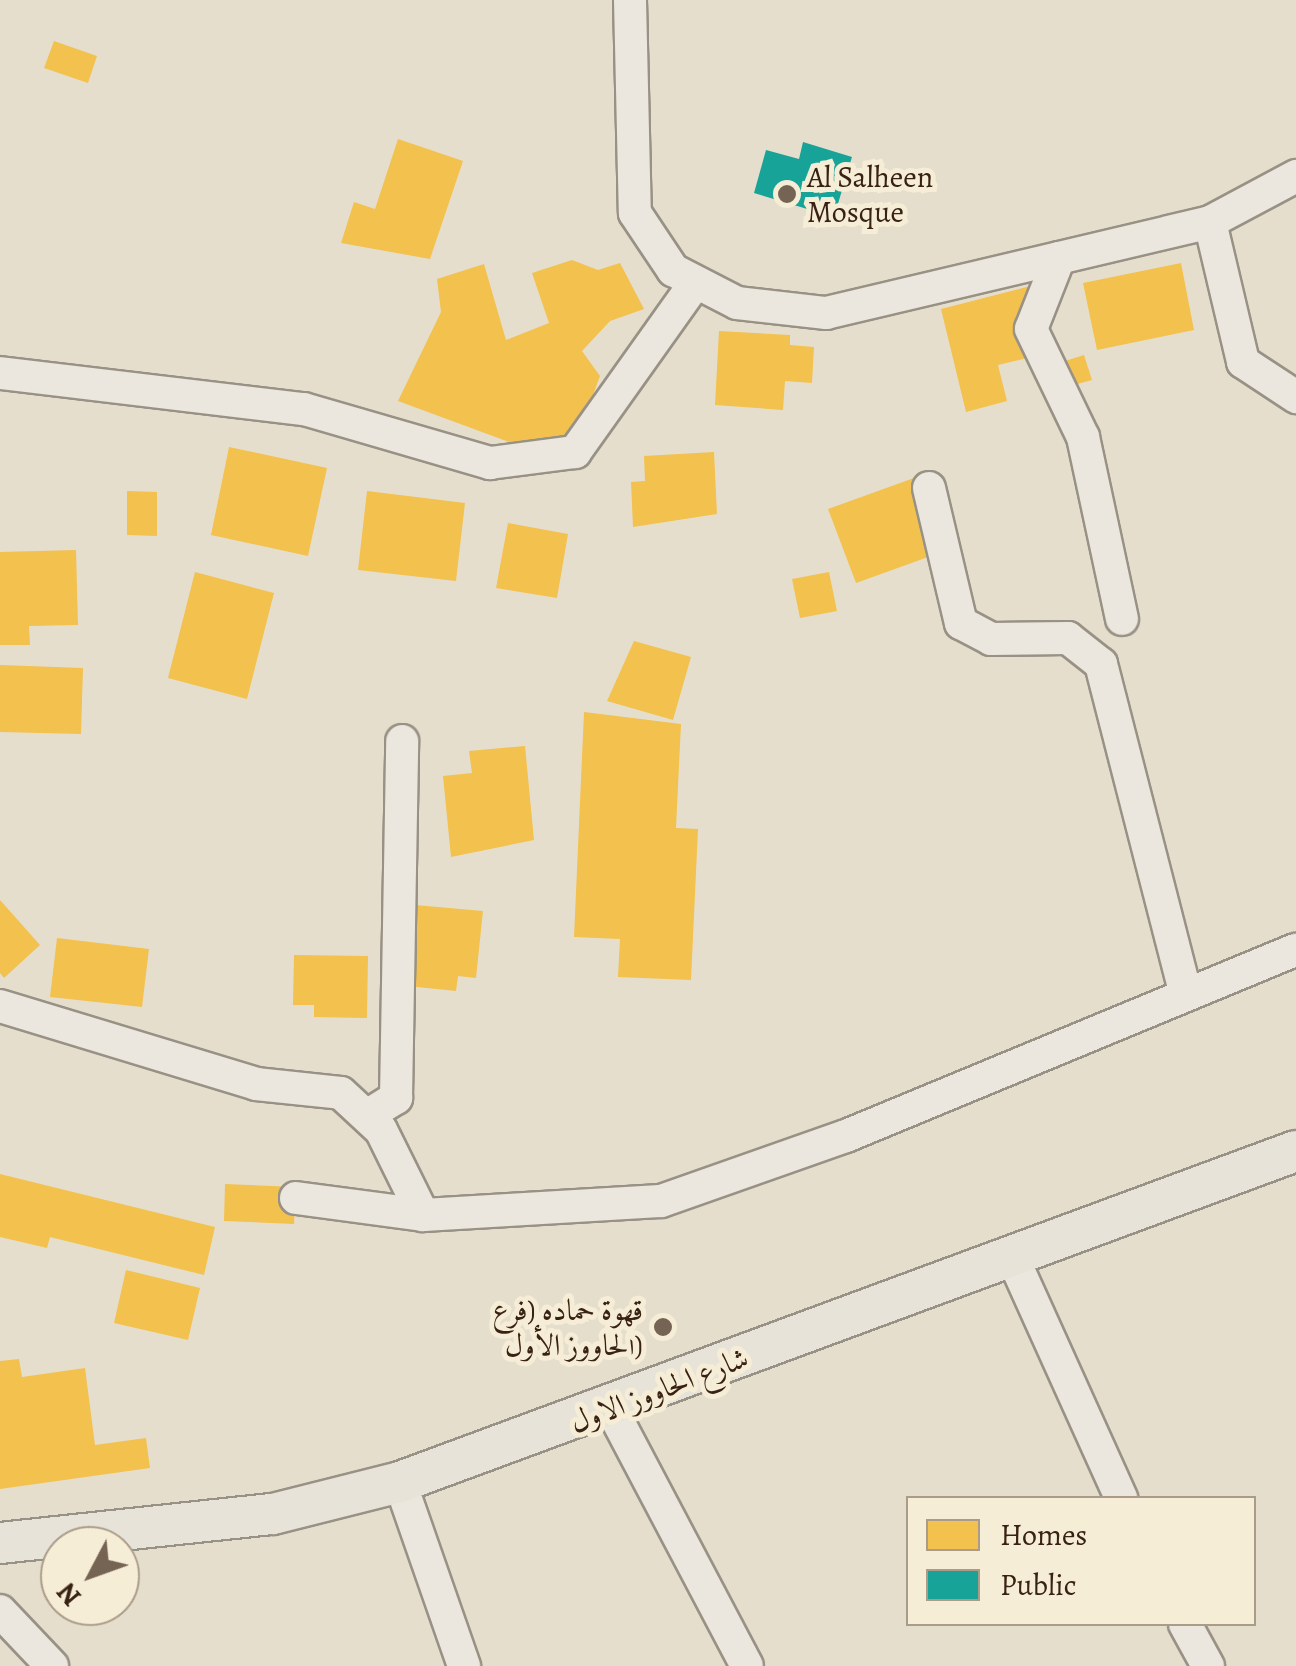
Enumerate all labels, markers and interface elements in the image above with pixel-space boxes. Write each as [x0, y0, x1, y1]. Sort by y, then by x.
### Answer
place label: Al Salheen Mosque [807, 159, 933, 230]
marker: Al Salheen Mosque [776, 183, 798, 205]
place label: قهوة حماده (فرع الحاووز الأول) [492, 1292, 643, 1362]
marker: قهوة حماده (فرع الحاووز الأول) [652, 1316, 674, 1338]
street label: شارع الحاووز الاول [565, 1339, 753, 1441]
legend [906, 1496, 1256, 1626]
text: Homes [1000, 1515, 1087, 1555]
north arrow [40, 1526, 140, 1626]
text: Public [1000, 1565, 1077, 1605]
text: N [48, 1574, 90, 1615]

